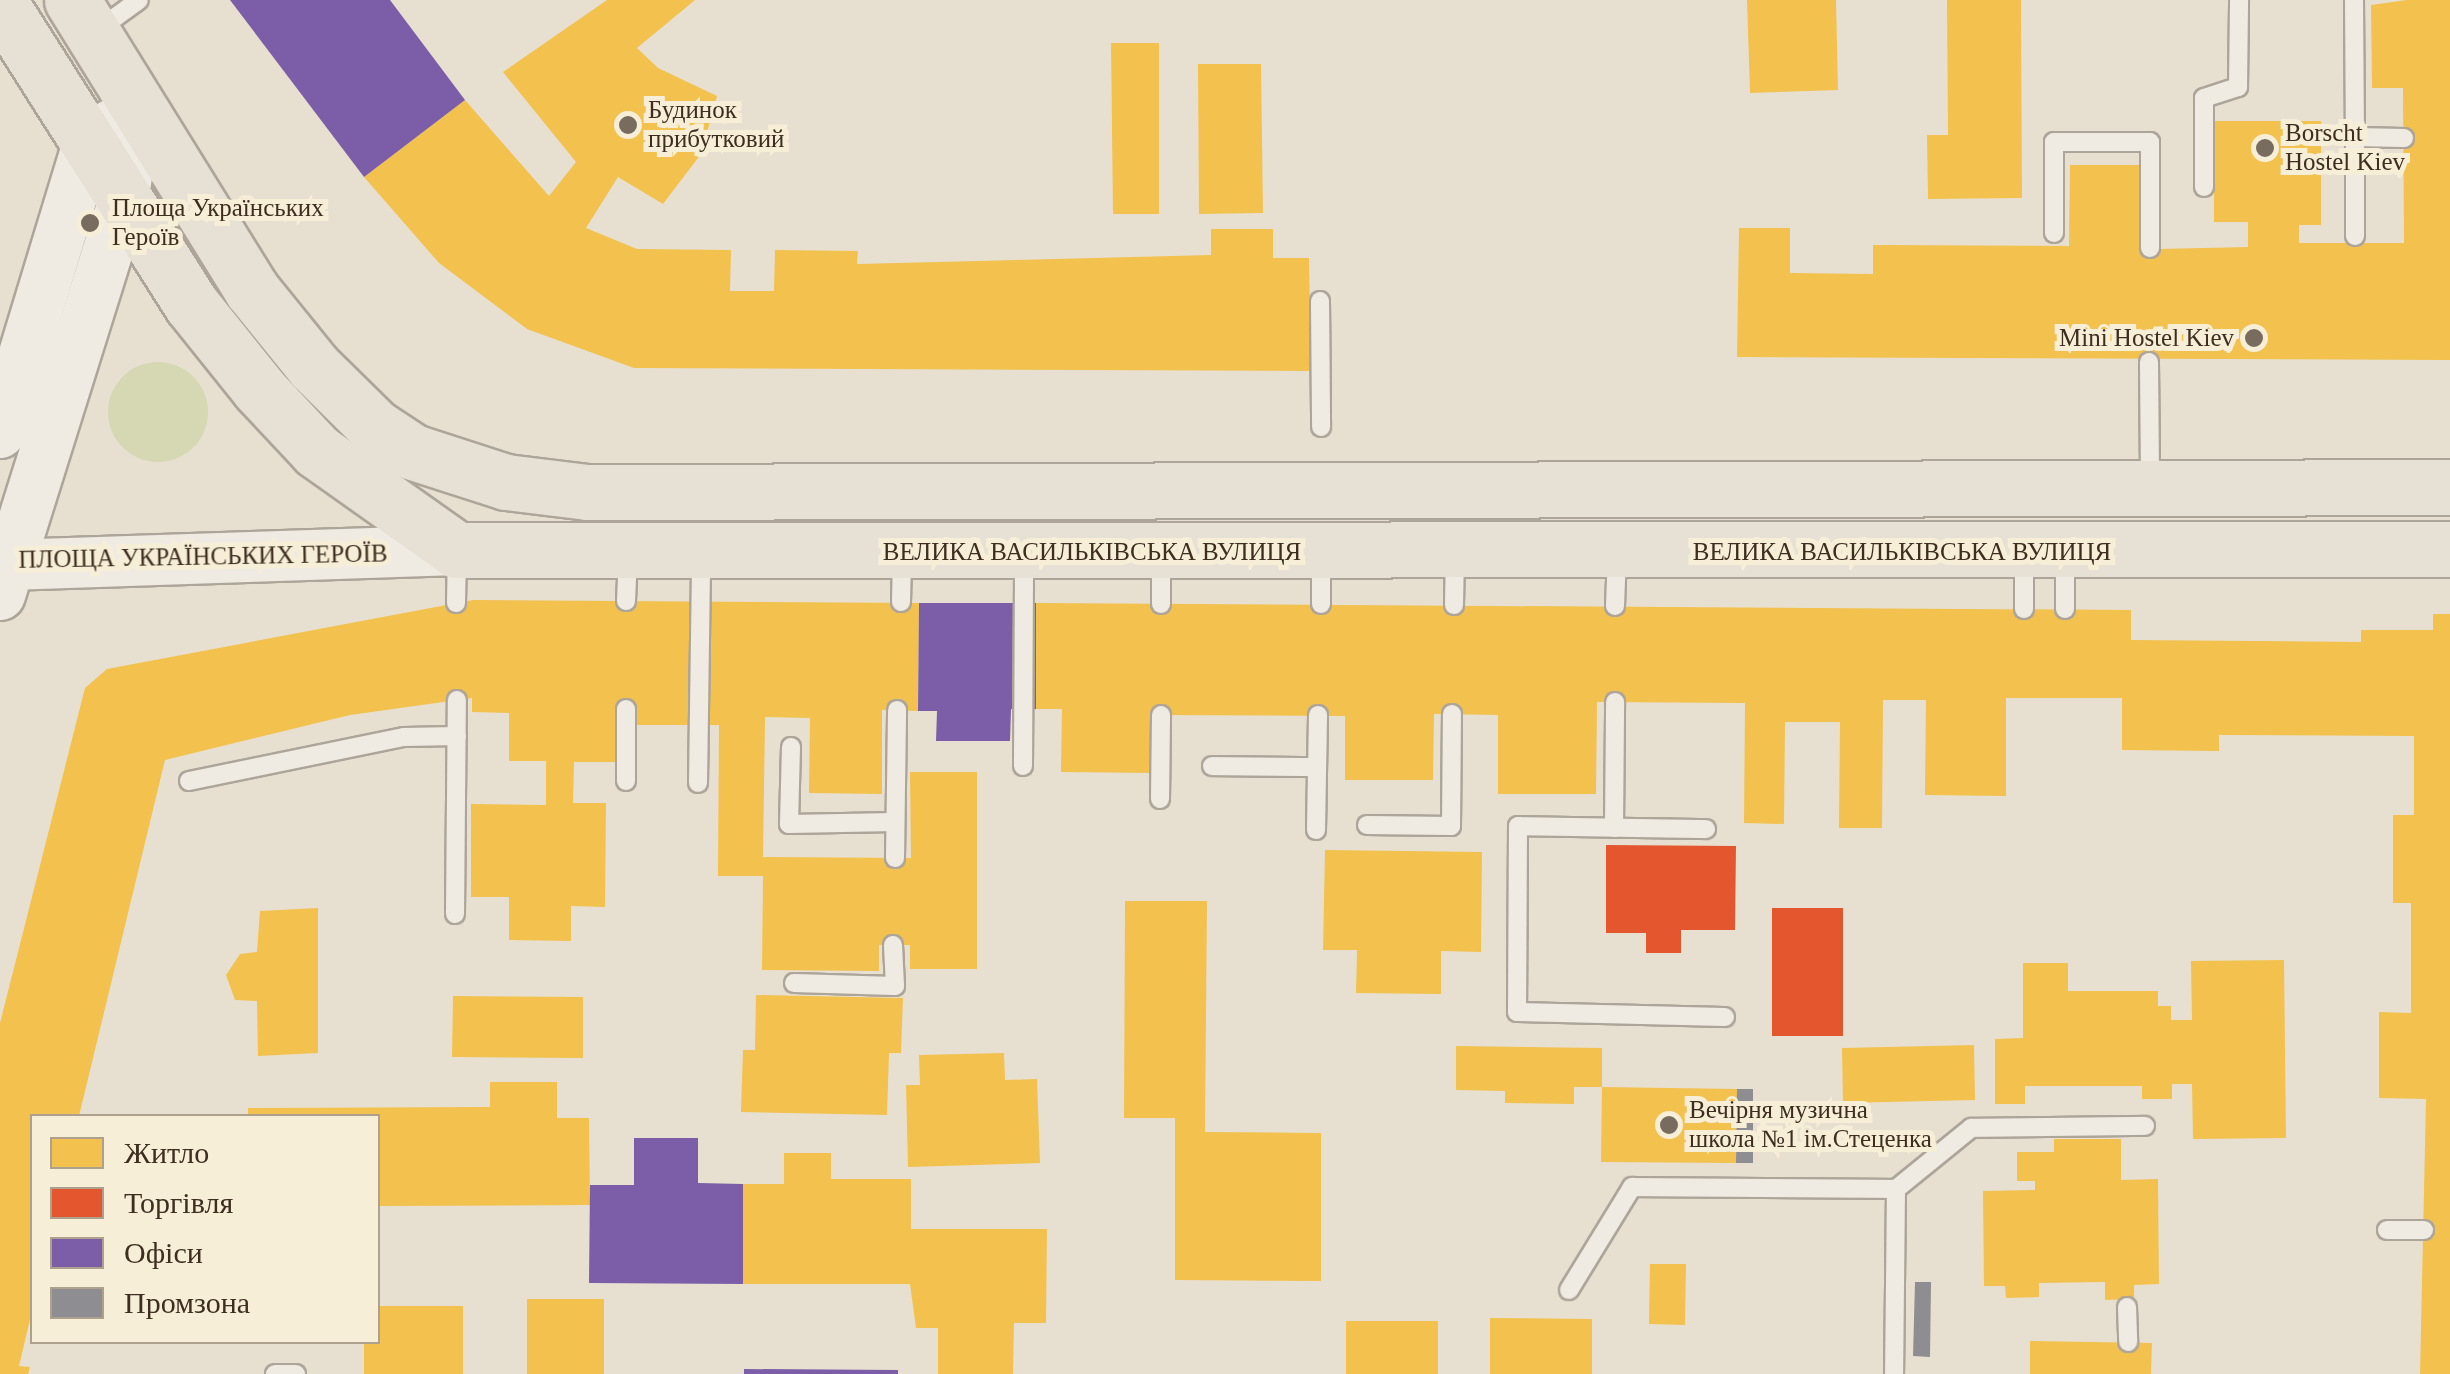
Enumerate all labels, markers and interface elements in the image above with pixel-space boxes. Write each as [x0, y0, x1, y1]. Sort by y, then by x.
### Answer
place label: Будинок прибутковий [648, 96, 784, 155]
marker: Будинок прибутковий [617, 114, 639, 136]
place label: Borscht Hostel Kiev [2285, 119, 2405, 178]
marker: Borscht Hostel Kiev [2254, 137, 2276, 159]
place label: Площа Українських Героїв [112, 194, 324, 253]
marker: Площа Українських Героїв [77, 210, 103, 236]
place label: Mini Hostel Kiev [2059, 323, 2234, 353]
marker: Mini Hostel Kiev [2243, 327, 2265, 349]
street label: ВЕЛИКА ВАСИЛЬКІВСЬКА ВУЛИЦЯ [883, 537, 1301, 567]
street label: ВЕЛИКА ВАСИЛЬКІВСЬКА ВУЛИЦЯ [1693, 537, 2111, 567]
street label: ПЛОЩА УКРАЇНСЬКИХ ГЕРОЇВ [18, 539, 388, 575]
place label: Вечірня музична школа №1 ім.Стеценка [1689, 1096, 1932, 1155]
legend [30, 1114, 380, 1344]
marker: Вечірня музична школа №1 ім.Стеценка [1658, 1114, 1680, 1136]
text: Житло [124, 1136, 209, 1169]
text: Торгівля [124, 1186, 233, 1219]
text: Офіси [124, 1236, 203, 1269]
text: Промзона [124, 1286, 250, 1319]

